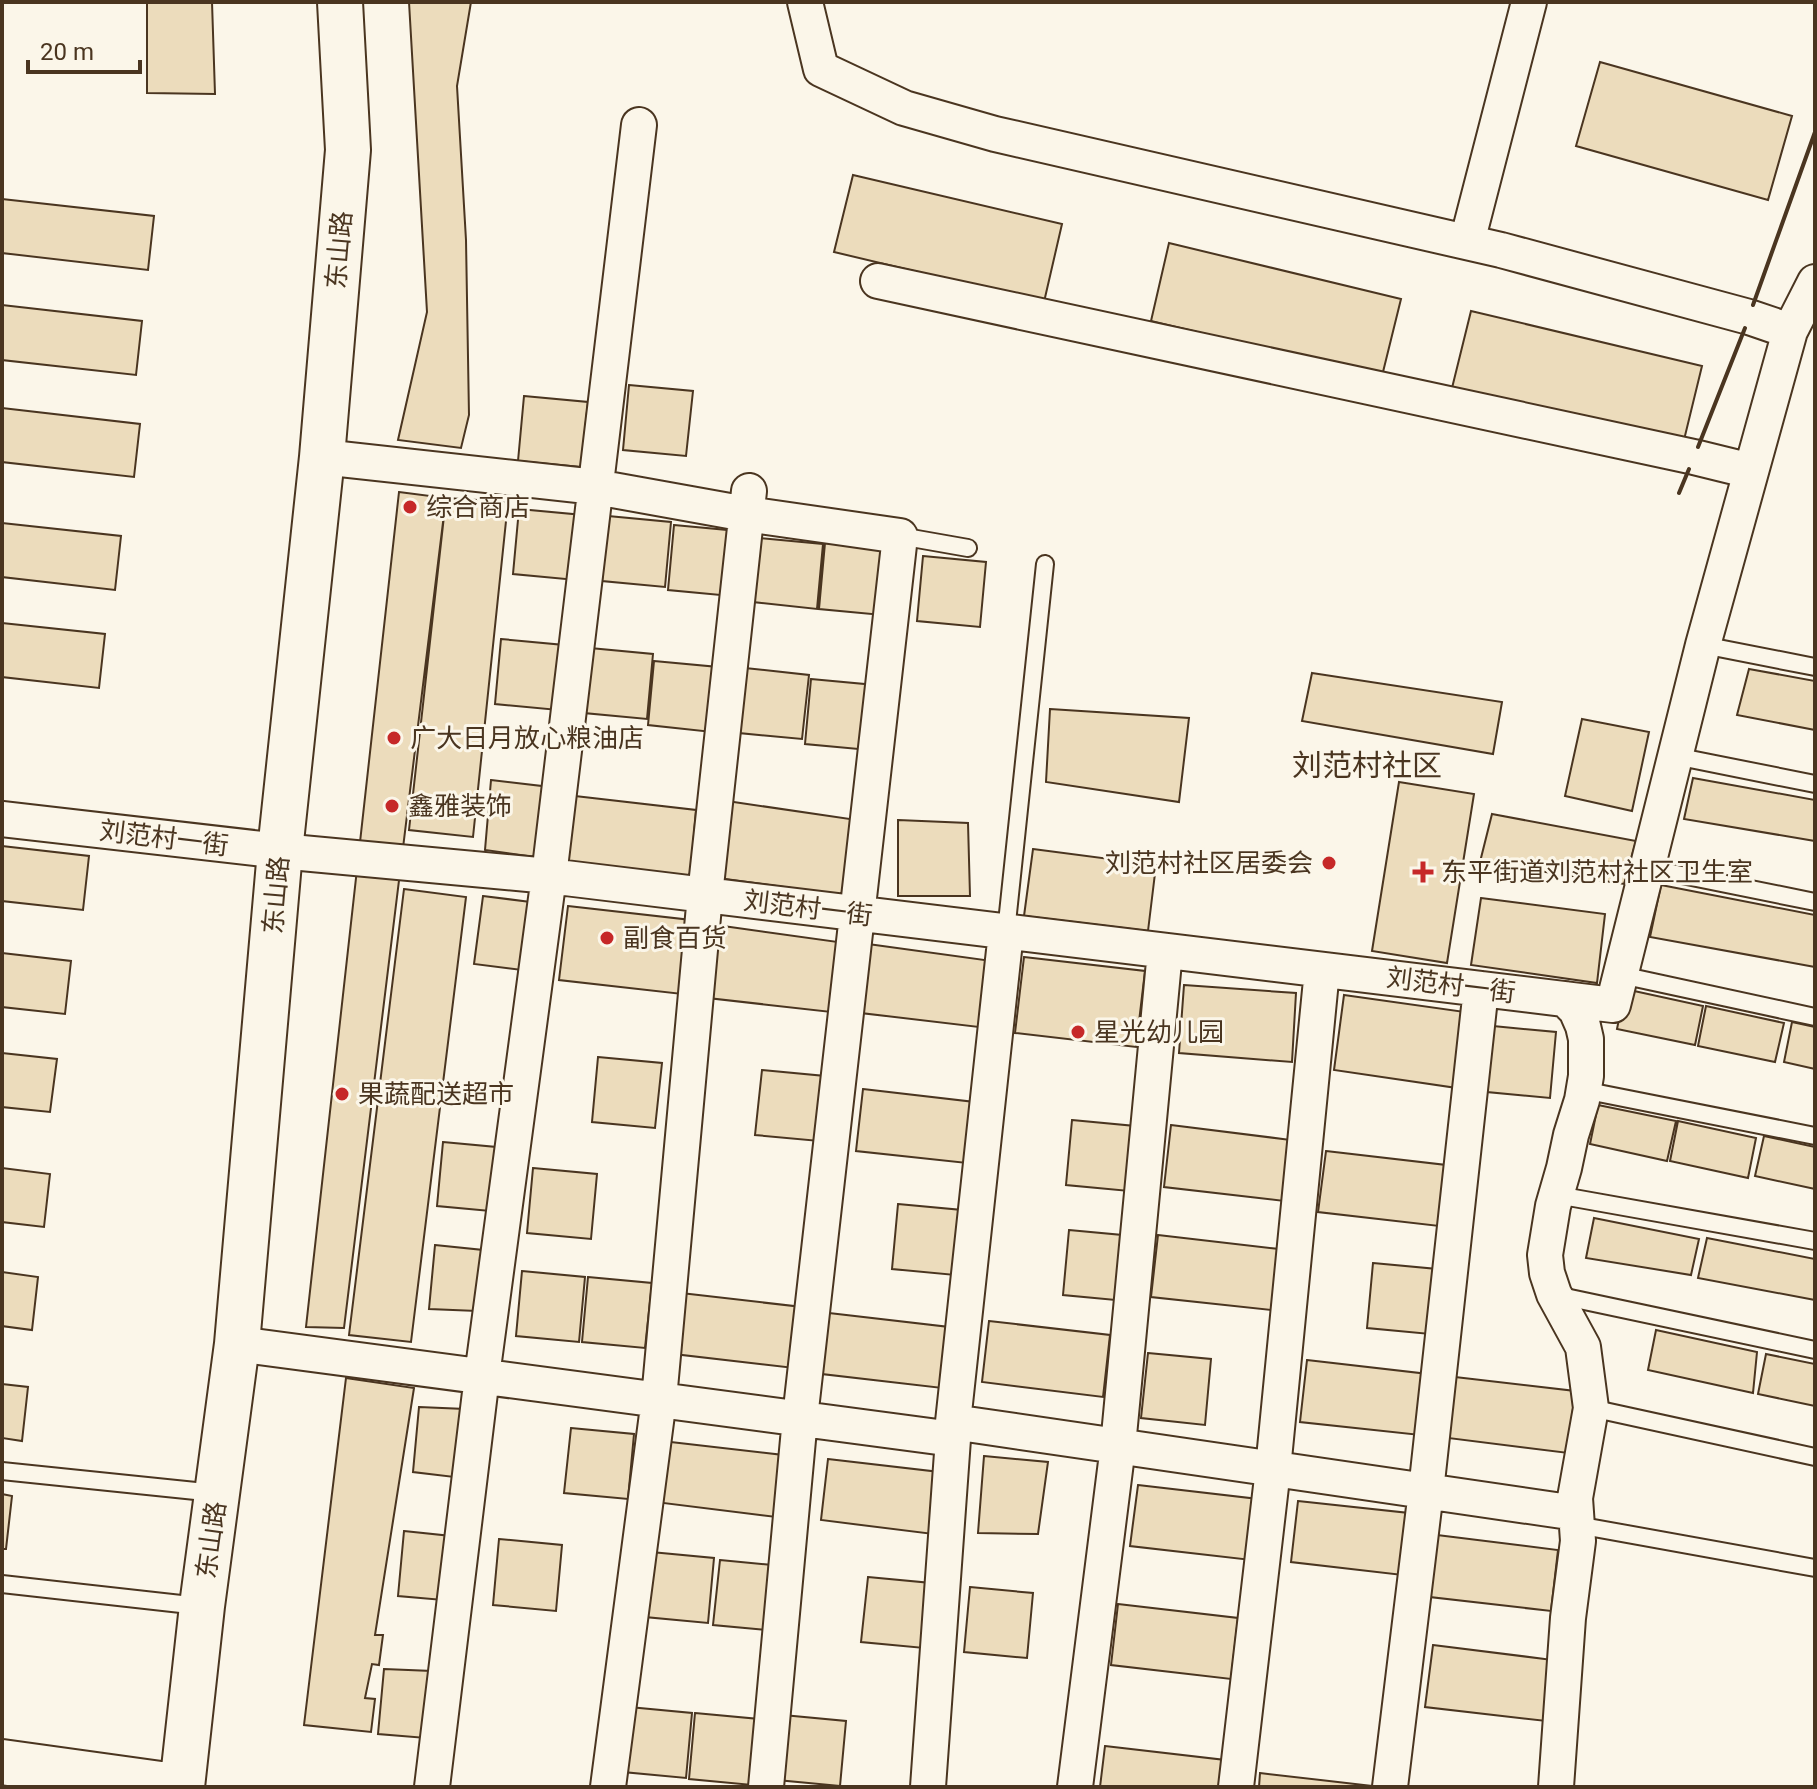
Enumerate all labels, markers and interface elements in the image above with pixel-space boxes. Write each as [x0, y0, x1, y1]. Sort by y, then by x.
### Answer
scale bar [28, 24, 140, 74]
text: 20 m [40, 38, 94, 66]
street label: 东山路 [321, 210, 357, 290]
place label: 综合商店 [426, 492, 530, 522]
marker: 综合商店 [401, 498, 419, 516]
place label: 广大日月放心粮油店 [410, 723, 644, 753]
marker: 广大日月放心粮油店 [385, 729, 403, 747]
district label: 刘范村社区 [1292, 748, 1442, 783]
place label: 鑫雅装饰 [408, 791, 512, 821]
marker: 鑫雅装饰 [383, 797, 401, 815]
street label: 刘范村一街 [98, 815, 230, 861]
place label: 刘范村社区居委会 [1105, 848, 1313, 878]
marker: 刘范村社区居委会 [1320, 854, 1338, 872]
street label: 东山路 [258, 855, 294, 935]
place label: 东平街道刘范村社区卫生室 [1441, 857, 1753, 887]
marker: 东平街道刘范村社区卫生室 [1412, 861, 1434, 883]
street label: 刘范村一街 [742, 885, 874, 931]
place label: 副食百货 [623, 923, 727, 953]
marker: 副食百货 [598, 929, 616, 947]
street label: 刘范村一街 [1385, 962, 1517, 1008]
place label: 星光幼儿园 [1094, 1017, 1224, 1047]
marker: 星光幼儿园 [1069, 1023, 1087, 1041]
place label: 果蔬配送超市 [358, 1079, 514, 1109]
marker: 果蔬配送超市 [333, 1085, 351, 1103]
street label: 东山路 [191, 1499, 231, 1581]

